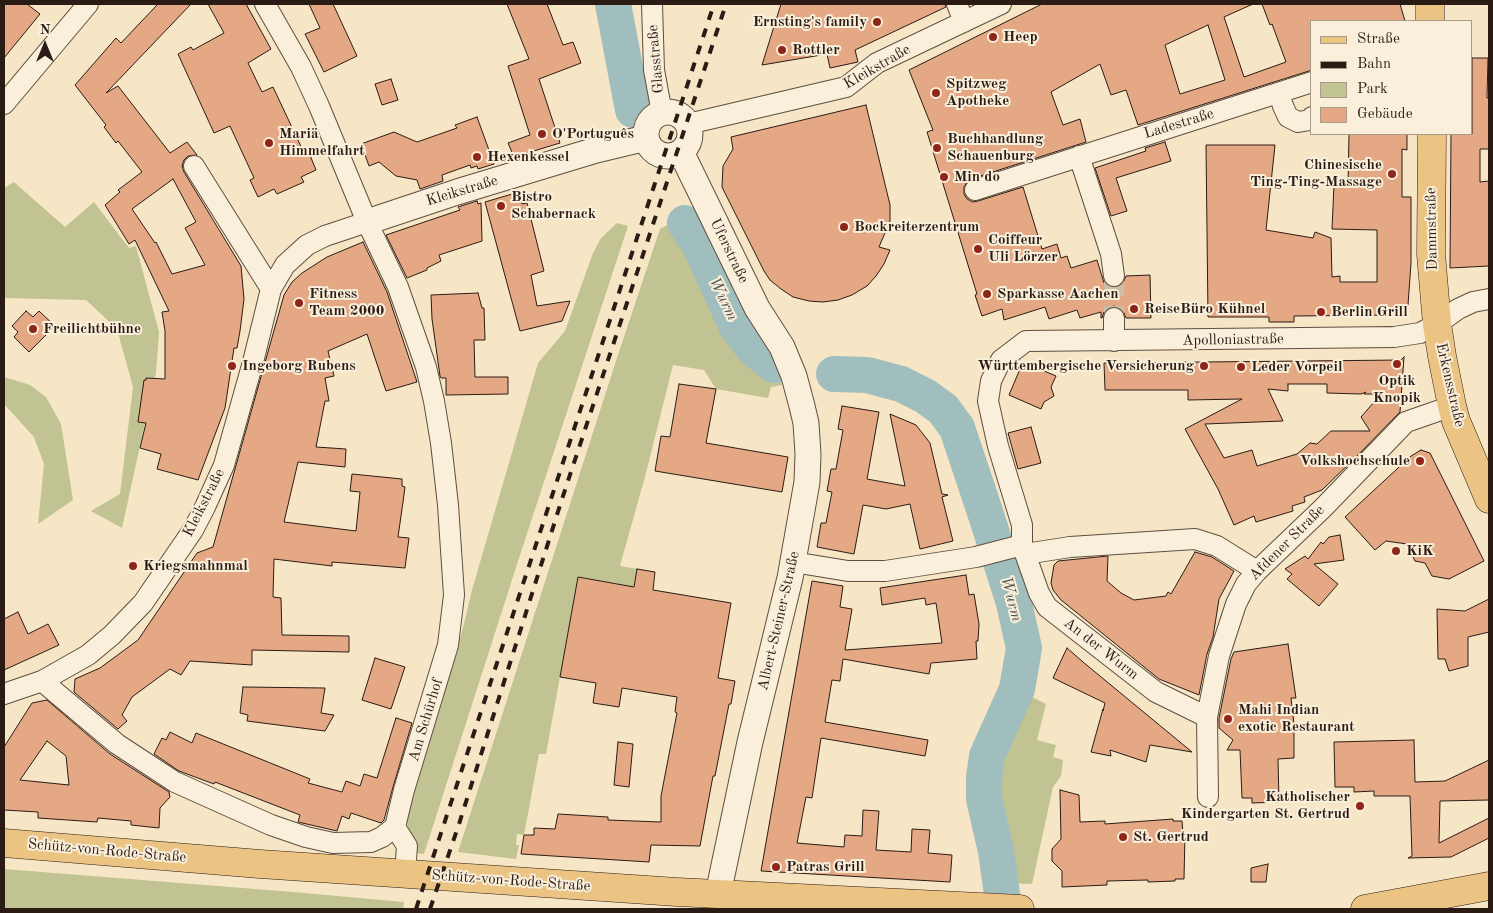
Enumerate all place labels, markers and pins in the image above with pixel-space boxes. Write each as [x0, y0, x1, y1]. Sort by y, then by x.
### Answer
place label: Ernsting's family [753, 13, 867, 31]
marker: Ernsting's family [871, 16, 883, 28]
place label: Heep [1003, 28, 1038, 46]
marker: Heep [987, 31, 999, 43]
place label: Rottler [792, 41, 840, 59]
marker: Rottler [776, 44, 788, 56]
place label: Spitzweg Apotheke [946, 75, 1009, 110]
marker: Spitzweg Apotheke [930, 87, 942, 99]
place label: Mariä Himmelfahrt [279, 125, 365, 160]
place label: O'Português [552, 125, 634, 143]
marker: O'Português [536, 128, 548, 140]
place label: Buchhandlung Schauenburg [947, 130, 1043, 165]
marker: Mariä Himmelfahrt [263, 137, 275, 149]
marker: Buchhandlung Schauenburg [931, 142, 943, 154]
place label: Hexenkessel [487, 148, 569, 166]
marker: Hexenkessel [471, 151, 483, 163]
place label: Chinesische Ting-Ting-Massage [1250, 156, 1382, 191]
place label: Min do [954, 168, 1000, 186]
marker: Chinesische Ting-Ting-Massage [1386, 168, 1398, 180]
marker: Min do [938, 171, 950, 183]
place label: Bistro Schabernack [511, 188, 596, 223]
marker: Bistro Schabernack [495, 200, 507, 212]
place label: Bockreiterzentrum [854, 218, 979, 236]
marker: Bockreiterzentrum [838, 221, 850, 233]
place label: Coiffeur Uli Lörzer [988, 231, 1058, 266]
marker: Coiffeur Uli Lörzer [972, 243, 984, 255]
place label: Fitness Team 2000 [309, 285, 384, 320]
place label: Sparkasse Aachen [997, 285, 1119, 303]
marker: Sparkasse Aachen [981, 288, 993, 300]
marker: Fitness Team 2000 [293, 297, 305, 309]
place label: ReiseBüro Kühnel [1144, 300, 1265, 318]
marker: ReiseBüro Kühnel [1128, 303, 1140, 315]
place label: Berlin Grill [1331, 303, 1408, 321]
marker: Berlin Grill [1315, 306, 1327, 318]
place label: Freilichtbühne [43, 320, 141, 338]
marker: Freilichtbühne [27, 323, 39, 335]
place label: Ingeborg Rubens [242, 357, 356, 375]
place label: Württembergische Versicherung [977, 357, 1194, 375]
place label: Leder Vorpeil [1251, 358, 1342, 376]
marker: Optik Knopik [1391, 358, 1403, 370]
marker: Ingeborg Rubens [226, 360, 238, 372]
marker: Württembergische Versicherung [1198, 360, 1210, 372]
marker: Leder Vorpeil [1235, 361, 1247, 373]
place label: Optik Knopik [1373, 372, 1421, 407]
place label: Volkshochschule [1300, 452, 1410, 470]
marker: Volkshochschule [1414, 455, 1426, 467]
place label: KiK [1406, 542, 1434, 560]
marker: KiK [1390, 545, 1402, 557]
place label: Kriegsmahnmal [143, 557, 248, 575]
marker: Kriegsmahnmal [127, 560, 139, 572]
place label: Mahi Indian exotic Restaurant [1238, 701, 1355, 736]
marker: Mahi Indian exotic Restaurant [1222, 713, 1234, 725]
place label: Katholischer Kindergarten St. Gertrud [1181, 788, 1350, 823]
marker: Katholischer Kindergarten St. Gertrud [1354, 800, 1366, 812]
place label: St. Gertrud [1133, 828, 1209, 846]
marker: St. Gertrud [1117, 831, 1129, 843]
place label: Patras Grill [786, 858, 865, 876]
marker: Patras Grill [770, 861, 782, 873]

